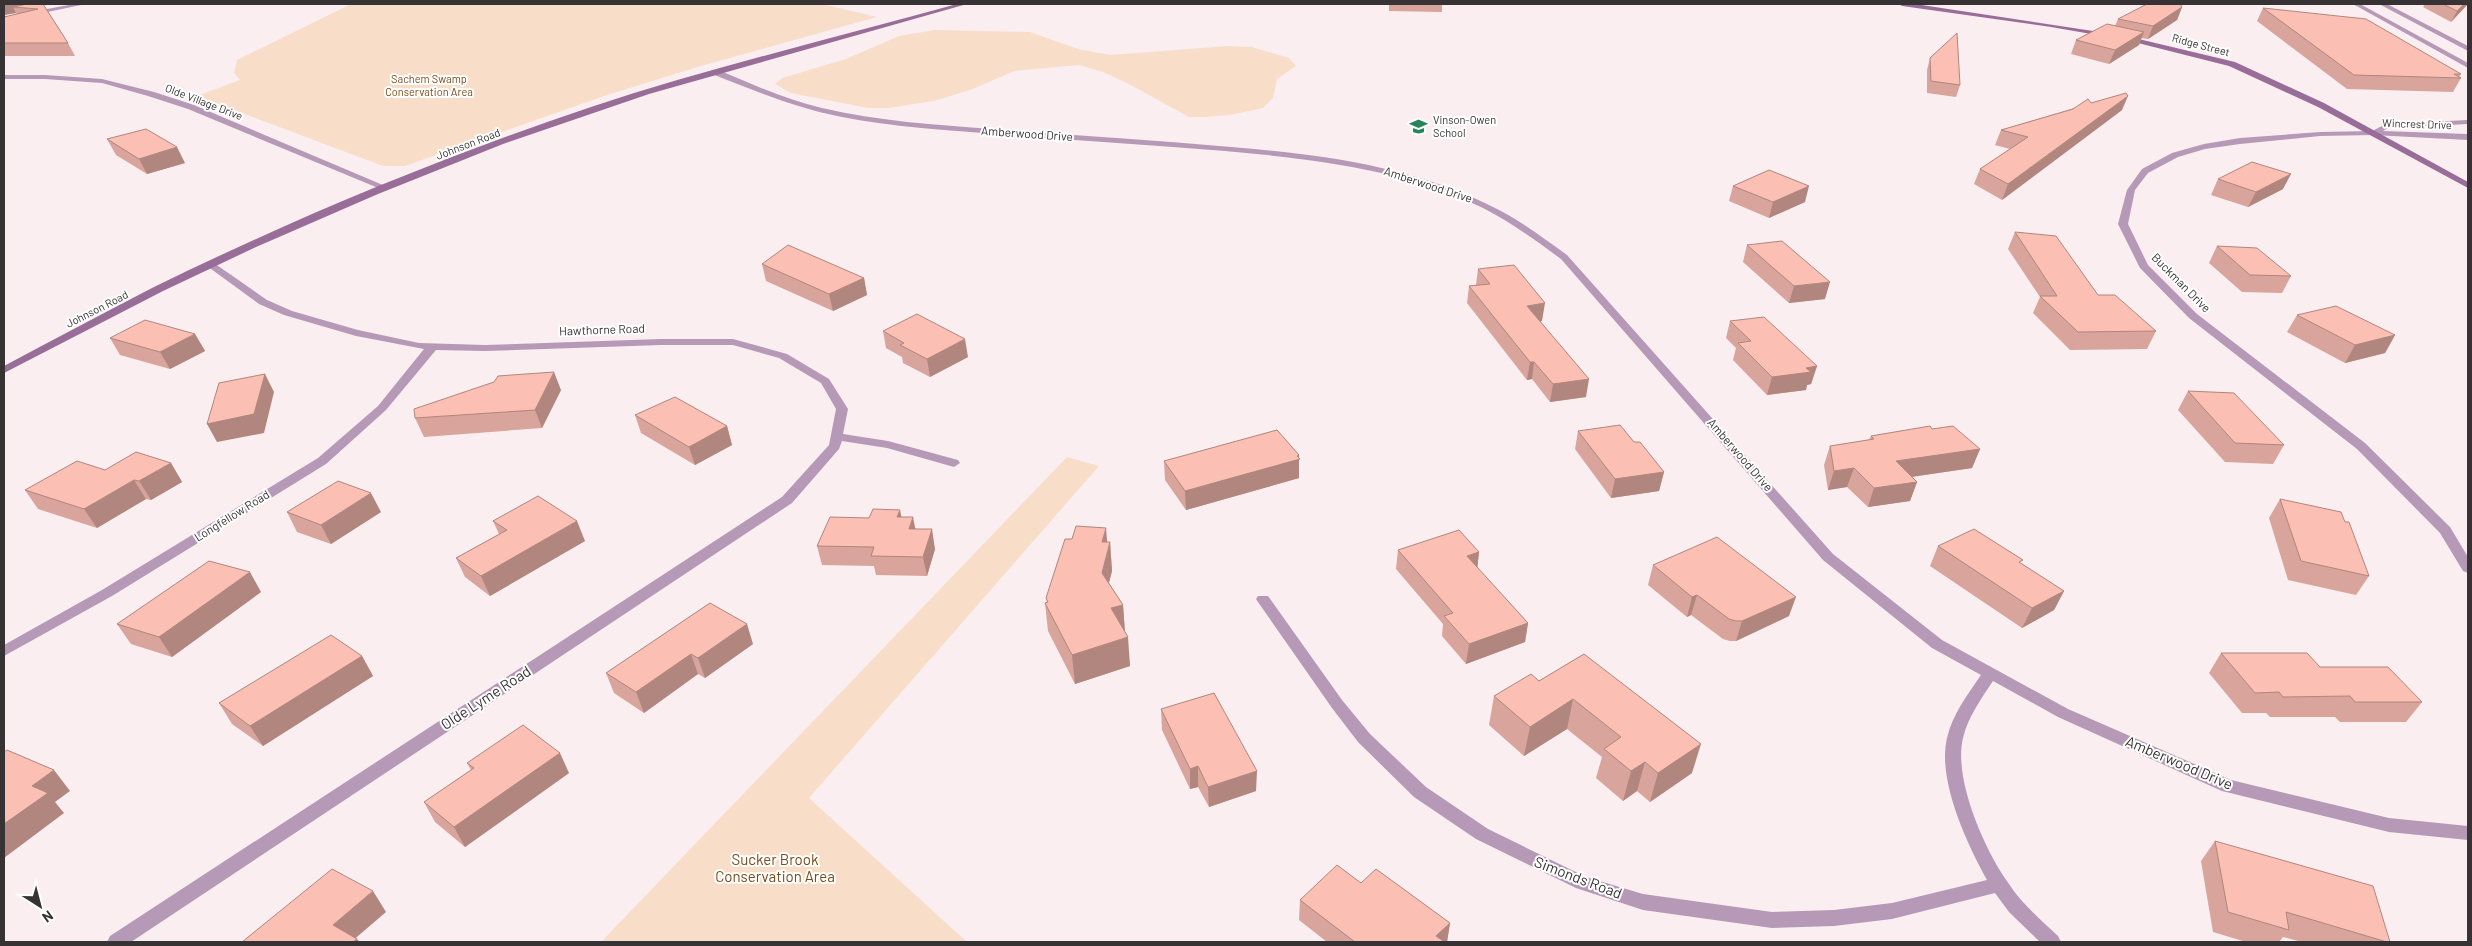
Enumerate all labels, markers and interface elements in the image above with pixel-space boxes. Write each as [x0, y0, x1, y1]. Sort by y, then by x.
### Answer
street label: Ridge Street [2171, 31, 2232, 58]
park label: Sachem Swamp Conservation Area [385, 72, 473, 98]
street label: Olde Village Drive [164, 81, 245, 122]
place label: Vinson-Owen School [1433, 113, 1496, 139]
school or university icon: Vinson-Owen School [1409, 116, 1429, 136]
street label: Wincrest Drive [2382, 116, 2452, 131]
street label: Amberwood Drive [981, 123, 1073, 143]
street label: Johnson Road [434, 125, 502, 162]
street label: Amberwood Drive [1382, 163, 1474, 205]
street label: Buckman Drive [2149, 250, 2214, 315]
street label: Johnson Road [64, 287, 130, 330]
street label: Hawthorne Road [559, 321, 645, 337]
street label: Amberwood Drive [1705, 415, 1776, 494]
street label: Longfellow Road [191, 486, 272, 544]
street label: Olde Lyme Road [437, 661, 534, 733]
street label: Amberwood Drive [2123, 731, 2236, 793]
park label: Sucker Brook Conservation Area [715, 850, 835, 885]
street label: Simonds Road [1532, 852, 1625, 902]
north arrow [15, 881, 65, 931]
text: N [39, 907, 57, 927]

